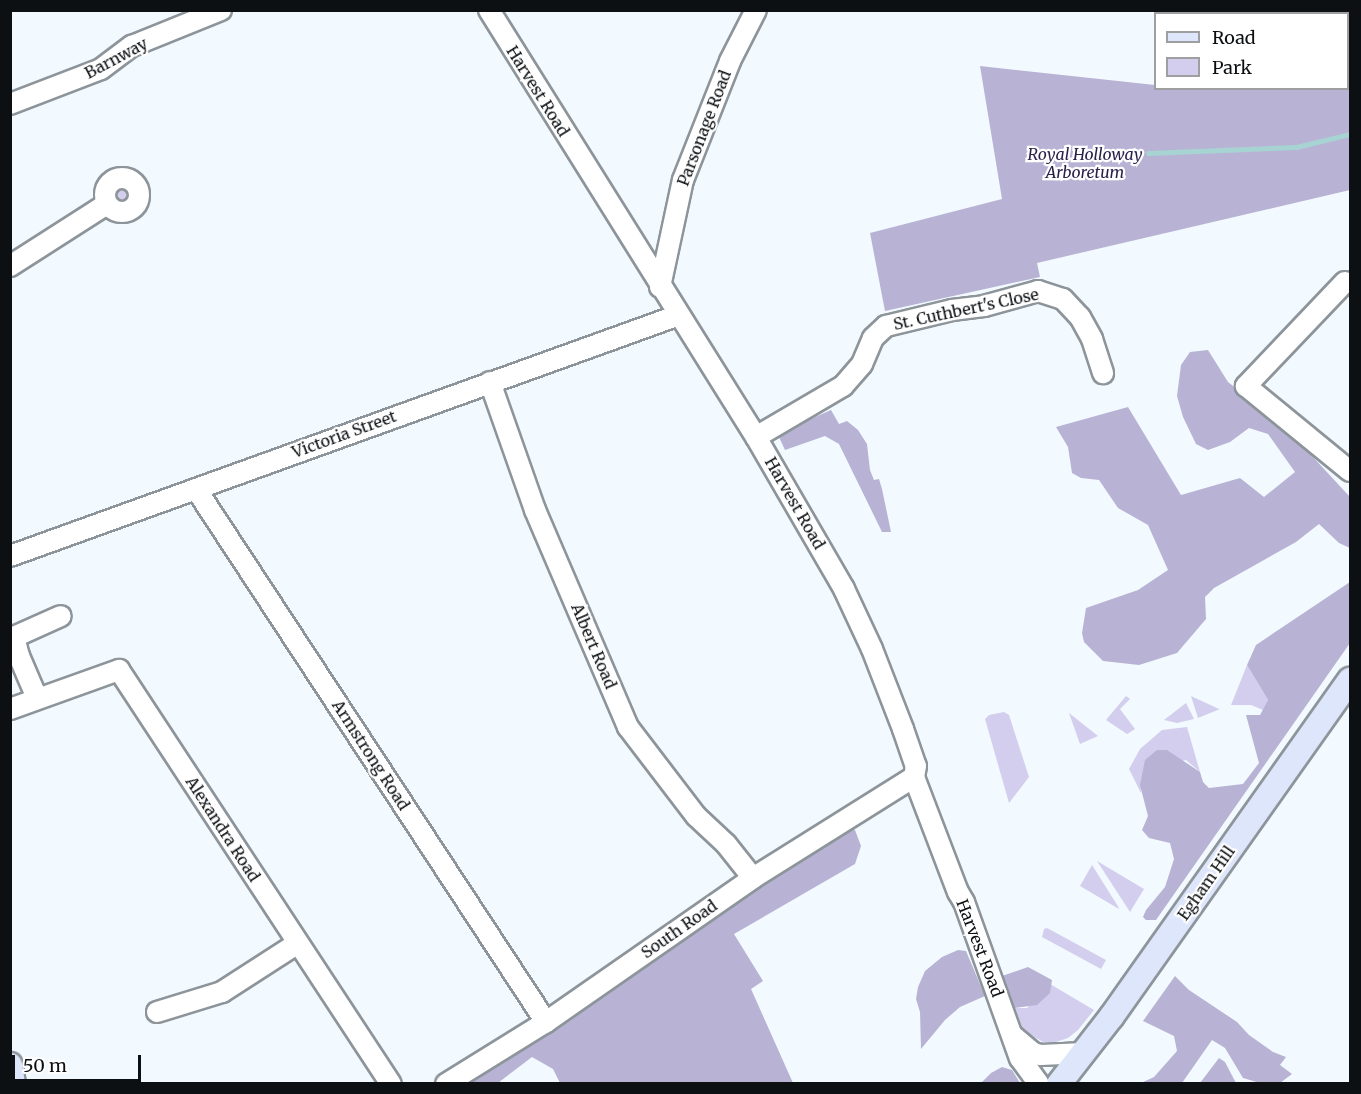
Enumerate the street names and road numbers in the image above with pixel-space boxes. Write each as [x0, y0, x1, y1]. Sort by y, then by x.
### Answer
street label: Barnway [81, 33, 151, 83]
street label: Harvest Road [503, 42, 573, 140]
street label: Parsonage Road [673, 67, 735, 189]
street label: St. Cuthbert's Close [892, 284, 1040, 334]
street label: Victoria Street [289, 406, 399, 462]
street label: Harvest Road [761, 454, 829, 552]
street label: Albert Road [567, 600, 621, 692]
street label: Armstrong Road [328, 696, 414, 814]
street label: Alexandra Road [182, 773, 264, 885]
street label: Egham Hill [1173, 842, 1239, 924]
street label: South Road [637, 896, 721, 962]
street label: Harvest Road [953, 896, 1007, 1000]

